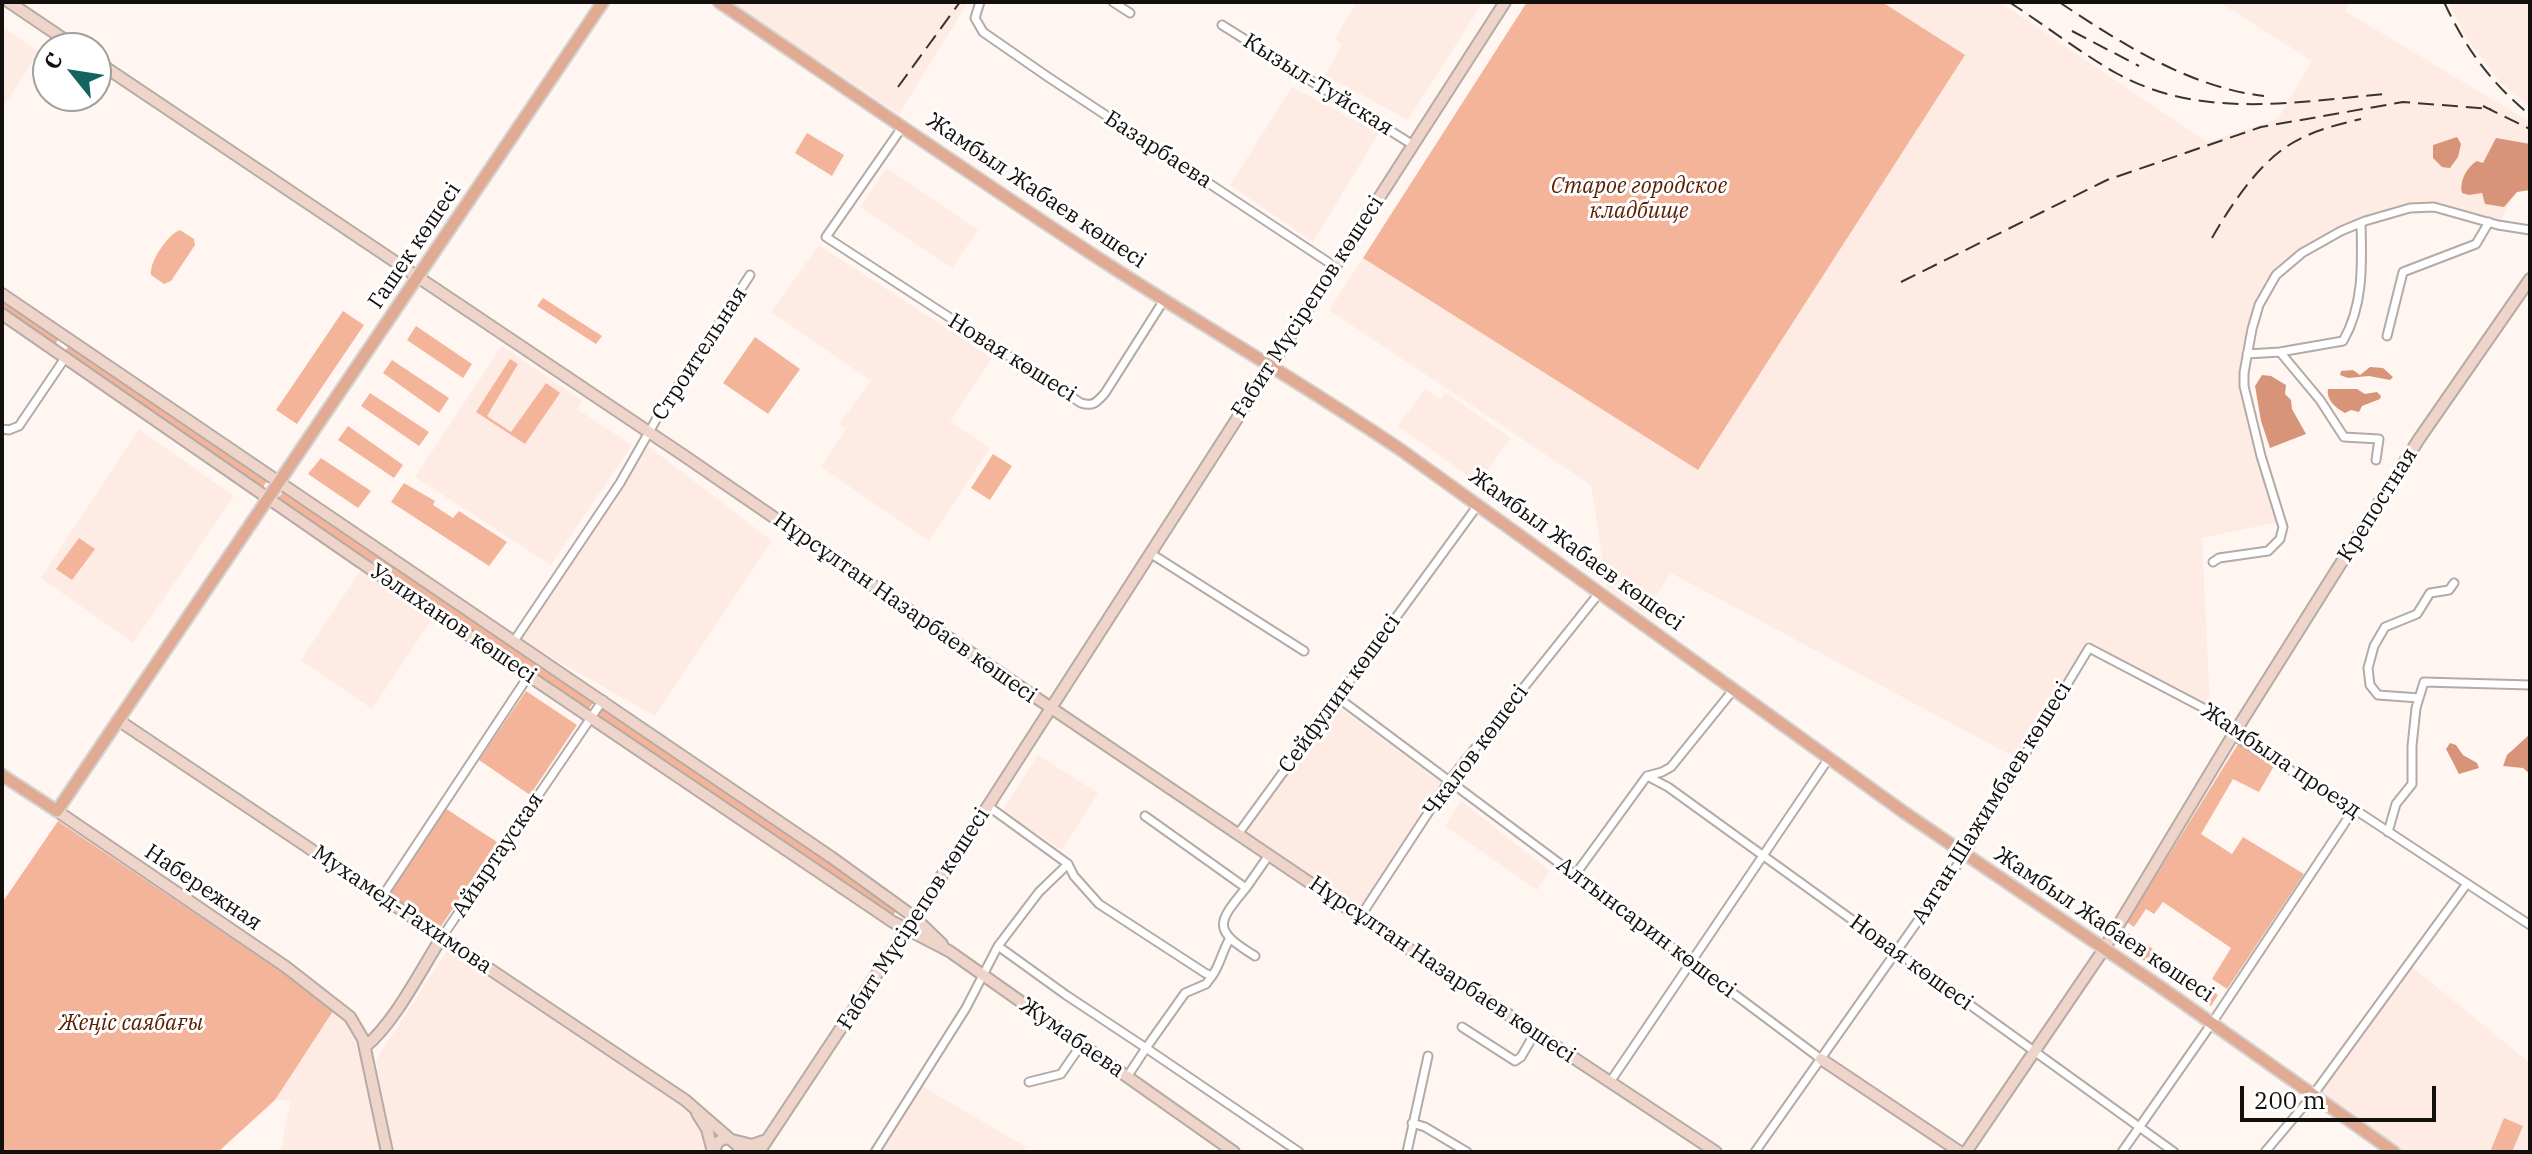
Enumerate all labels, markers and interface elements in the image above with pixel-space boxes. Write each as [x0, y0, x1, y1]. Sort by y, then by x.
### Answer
street label: Кызыл-Туйская [1238, 28, 1398, 142]
north arrow [32, 32, 112, 112]
text: С [36, 47, 69, 74]
street label: Базарбаева [1099, 105, 1217, 195]
street label: Жамбыл Жабаев көшесі [921, 108, 1151, 274]
park label: Старое городское кладбище [1551, 174, 1727, 226]
street label: Гашек көшесі [363, 178, 467, 314]
street label: Ғабит Мүсірепов көшесі [1226, 191, 1390, 423]
street label: Строительная [647, 282, 753, 426]
street label: Новая көшесі [943, 308, 1081, 408]
street label: Крепостная [2332, 443, 2424, 567]
street label: Жамбыл Жабаев көшесі [1463, 463, 1689, 637]
street label: Нұрсұлтан Назарбаев көшесі [768, 507, 1042, 709]
street label: Уәлиханов көшесі [365, 559, 541, 689]
street label: Сейфулин көшесі [1274, 609, 1406, 779]
street label: Аяган Шажимбаев көшесі [1906, 677, 2078, 929]
street label: Чкалов көшесі [1418, 680, 1534, 822]
street label: Жамбыла проезд [2196, 698, 2366, 824]
street label: Айыртауская [447, 788, 549, 922]
street label: Ғабит Мүсірепов көшесі [832, 803, 996, 1035]
street label: Набережная [139, 839, 267, 937]
street label: Мухамед-Рахимова [307, 840, 497, 980]
street label: Жамбыл Жабаев көшесі [1989, 842, 2219, 1008]
street label: Алтынсарин көшесі [1551, 852, 1741, 1004]
street label: Нұрсұлтан Назарбаев көшесі [1304, 871, 1580, 1069]
street label: Новая көшесі [1844, 909, 1978, 1017]
street label: Жумабаева [1015, 992, 1129, 1084]
park label: Жеңіс саябағы [59, 1011, 203, 1037]
scale bar [2244, 1070, 2440, 1120]
text: 200 m [2254, 1084, 2326, 1116]

